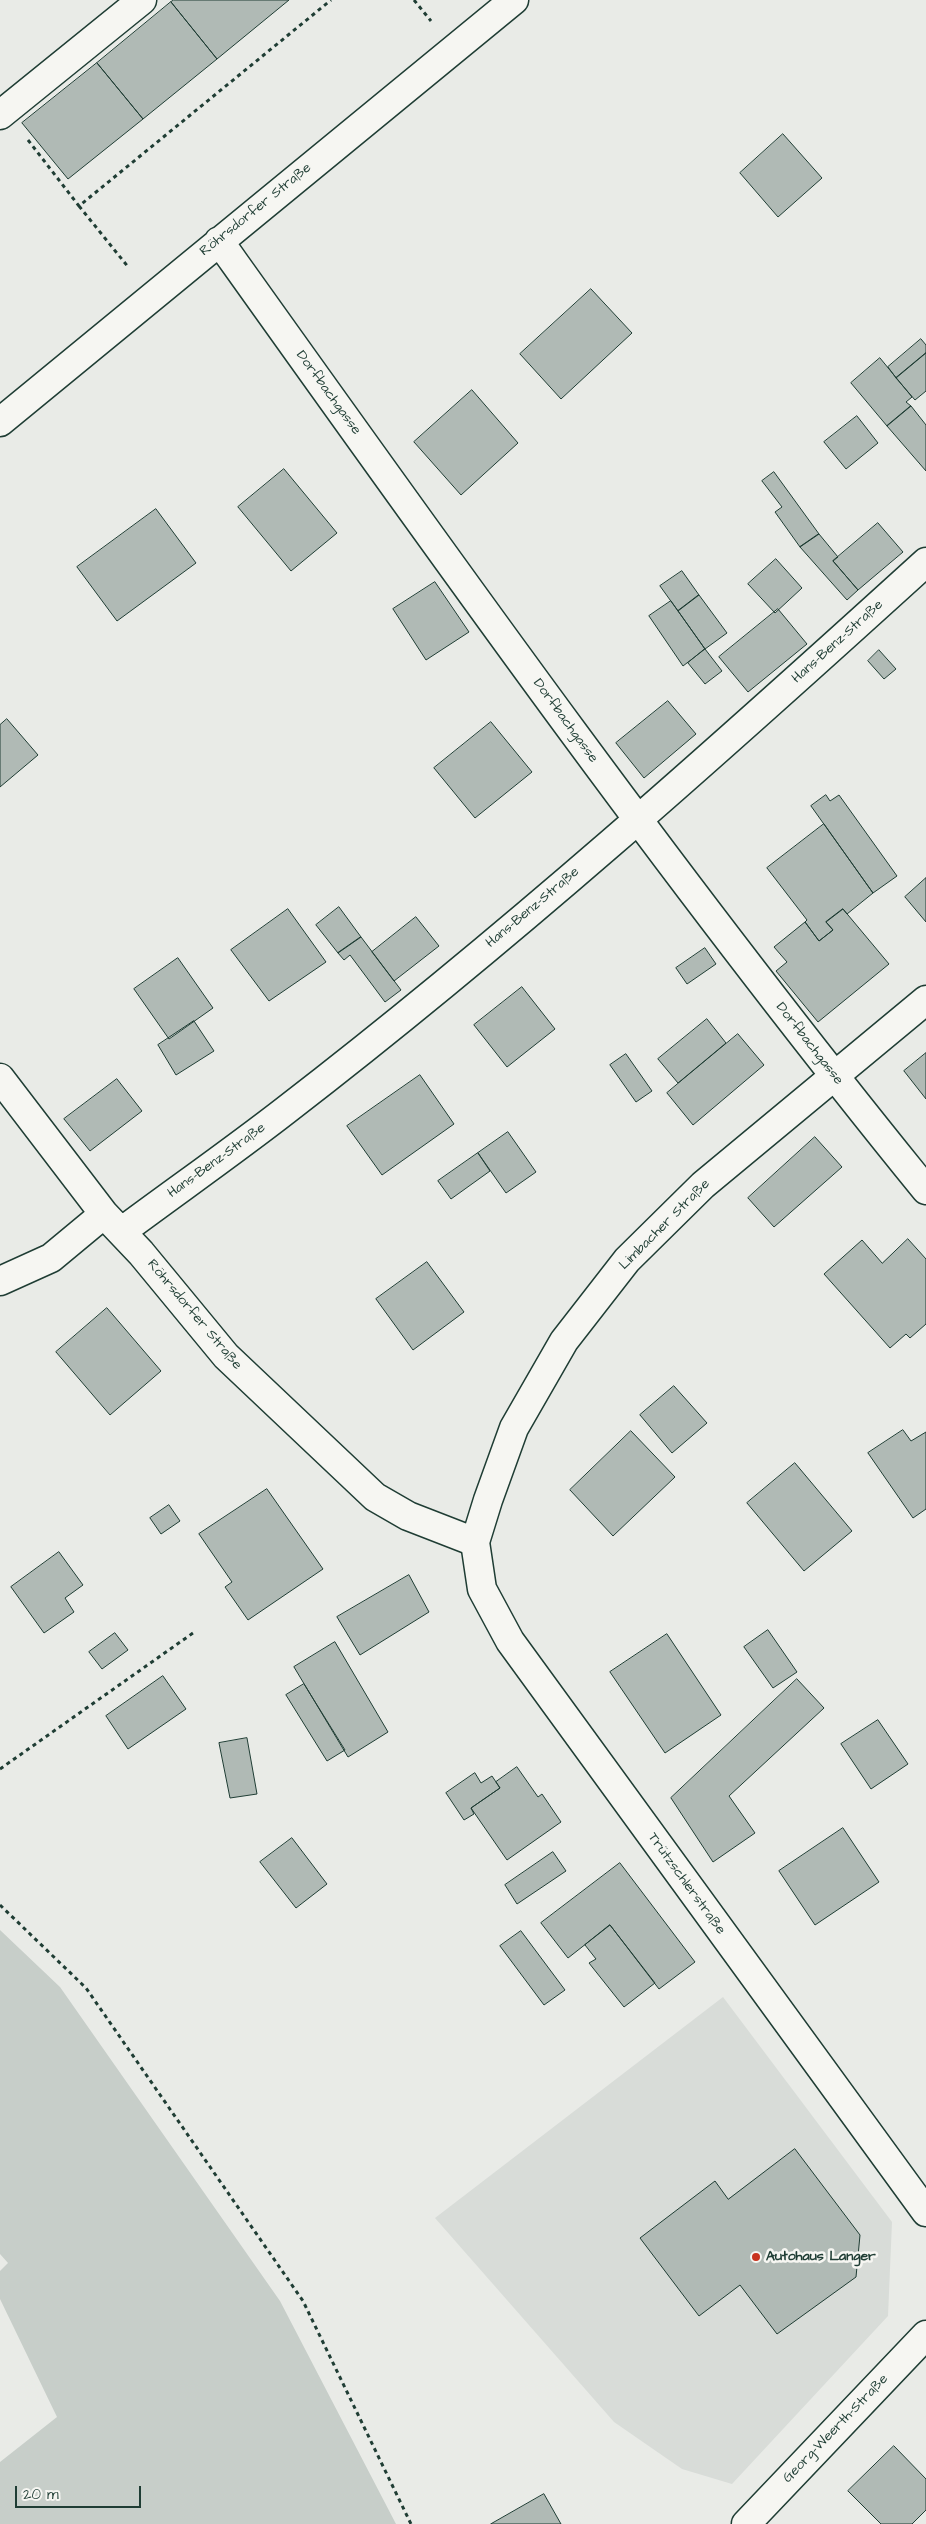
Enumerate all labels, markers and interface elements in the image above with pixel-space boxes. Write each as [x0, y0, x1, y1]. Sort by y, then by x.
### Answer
street label: Röhrsdorfer Straße [197, 160, 315, 260]
street label: Dorfbachgasse [292, 348, 364, 438]
street label: Hans-Benz-Straße [789, 597, 887, 687]
street label: Dorfbachgasse [529, 676, 601, 766]
street label: Hans-Benz-Straße [483, 864, 583, 952]
street label: Dorfbachgasse [772, 1000, 846, 1088]
street label: Hans-Benz-Straße [165, 1120, 269, 1202]
street label: Limbacher Straße [616, 1176, 714, 1274]
street label: Röhrsdorfer Straße [143, 1257, 245, 1373]
street label: Trützschlerstraße [643, 1830, 729, 1938]
place label: Autohaus Langer [766, 2249, 876, 2265]
marker: Autohaus Langer [750, 2251, 762, 2263]
street label: Georg-Weerth-Straße [780, 2371, 892, 2487]
scale bar [18, 2476, 144, 2508]
text: 20 m [23, 2484, 59, 2505]

